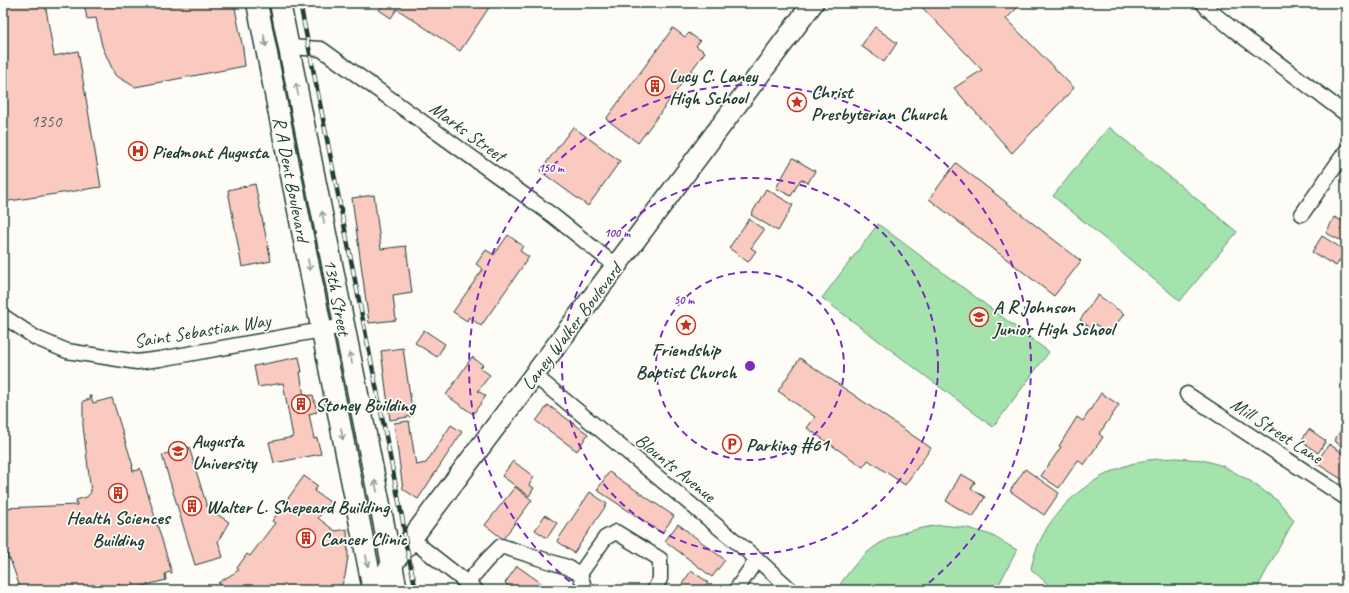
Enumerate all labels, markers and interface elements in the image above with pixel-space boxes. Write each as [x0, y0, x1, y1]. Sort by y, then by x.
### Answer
one-way arrow [261, 34, 269, 47]
place label: Lucy C. Laney High School [669, 64, 759, 110]
building icon: Lucy C. Laney High School [644, 75, 666, 97]
place label: Christ Presbyterian Church [811, 80, 948, 126]
one-way arrow [293, 83, 301, 96]
place icon: Christ Presbyterian Church [786, 91, 808, 113]
street label: Marks Street [425, 96, 512, 169]
house number: 1350 [31, 111, 63, 132]
street label: R A Dent Boulevard [267, 115, 315, 246]
hospital icon: Piedmont Augusta [127, 140, 149, 162]
place label: Piedmont Augusta [152, 140, 270, 164]
text: 150 m [538, 160, 565, 176]
one-way arrow [318, 211, 326, 224]
text: 100 m [604, 225, 631, 241]
street label: Laney Walker Boulevard [516, 256, 629, 395]
street label: 13th Street [318, 257, 357, 339]
one-way arrow [305, 258, 313, 271]
text: 50 m [674, 292, 695, 308]
place label: A R Johnson Junior High School [991, 295, 1118, 341]
school or university icon: A R Johnson Junior High School [968, 306, 990, 328]
street label: Saint Sebastian Way [132, 308, 274, 354]
place icon: Friendship Baptist Church [675, 314, 697, 336]
place label: Friendship Baptist Church [636, 338, 737, 384]
one-way arrow [346, 352, 354, 365]
centre of rings [743, 359, 757, 373]
street label: Mill Street Lane [1226, 392, 1328, 470]
building icon: Stoney Building [290, 393, 312, 415]
place label: Stoney Building [315, 393, 417, 417]
one-way arrow [339, 427, 347, 440]
street label: Blounts Avenue [630, 428, 722, 509]
place label: Augusta University [192, 429, 259, 475]
parking icon: Parking #61 [721, 433, 743, 455]
place label: Parking #61 [746, 433, 831, 457]
school or university icon: Augusta University [167, 440, 189, 462]
one-way arrow [372, 480, 380, 493]
building icon: Health Sciences Building [107, 482, 129, 504]
building icon: Walter L. Shepeard Building [181, 495, 203, 517]
place label: Walter L. Shepeard Building [206, 495, 391, 519]
place label: Health Sciences Building [66, 506, 172, 552]
building icon: Cancer Clinic [295, 527, 317, 549]
place label: Cancer Clinic [320, 527, 408, 551]
one-way arrow [364, 554, 372, 567]

